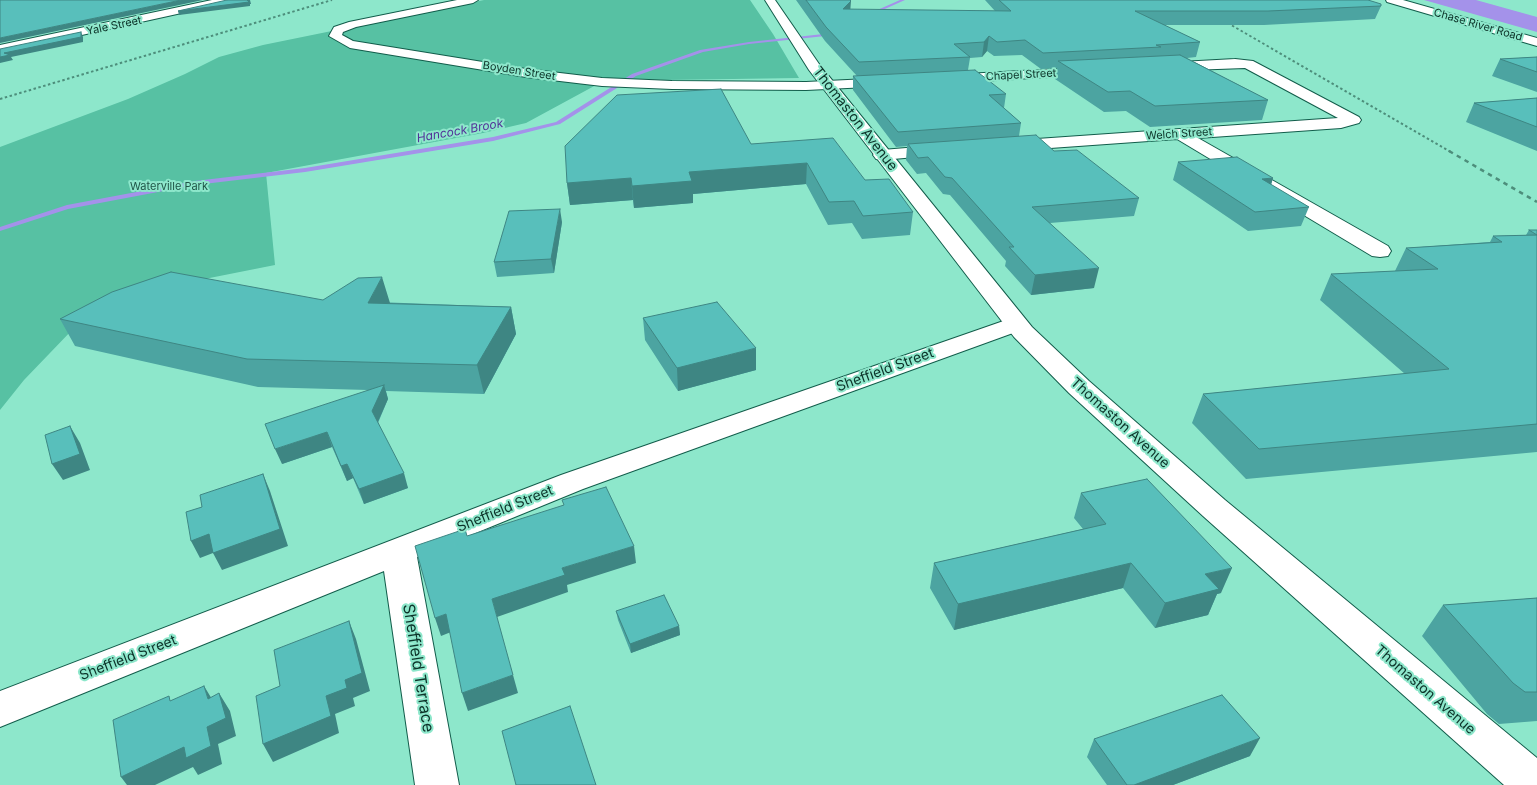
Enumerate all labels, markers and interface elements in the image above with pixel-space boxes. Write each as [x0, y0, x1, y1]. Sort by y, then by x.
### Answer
street label: Chase River Road [1432, 6, 1524, 44]
street label: Yale Street [85, 14, 143, 38]
street label: Boyden Street [482, 59, 556, 83]
street label: Thomaston Avenue [809, 64, 901, 174]
street label: Chapel Street [985, 67, 1057, 83]
water label: Hancock Brook [416, 116, 504, 146]
street label: Welch Street [1145, 125, 1213, 143]
park label: Waterville Park [130, 180, 208, 194]
street label: Sheffield Street [834, 345, 936, 395]
street label: Thomaston Avenue [1067, 374, 1173, 472]
street label: Sheffield Street [454, 482, 556, 536]
street label: Sheffield Terrace [398, 602, 438, 734]
street label: Sheffield Street [77, 632, 179, 684]
street label: Thomaston Avenue [1371, 642, 1479, 738]

